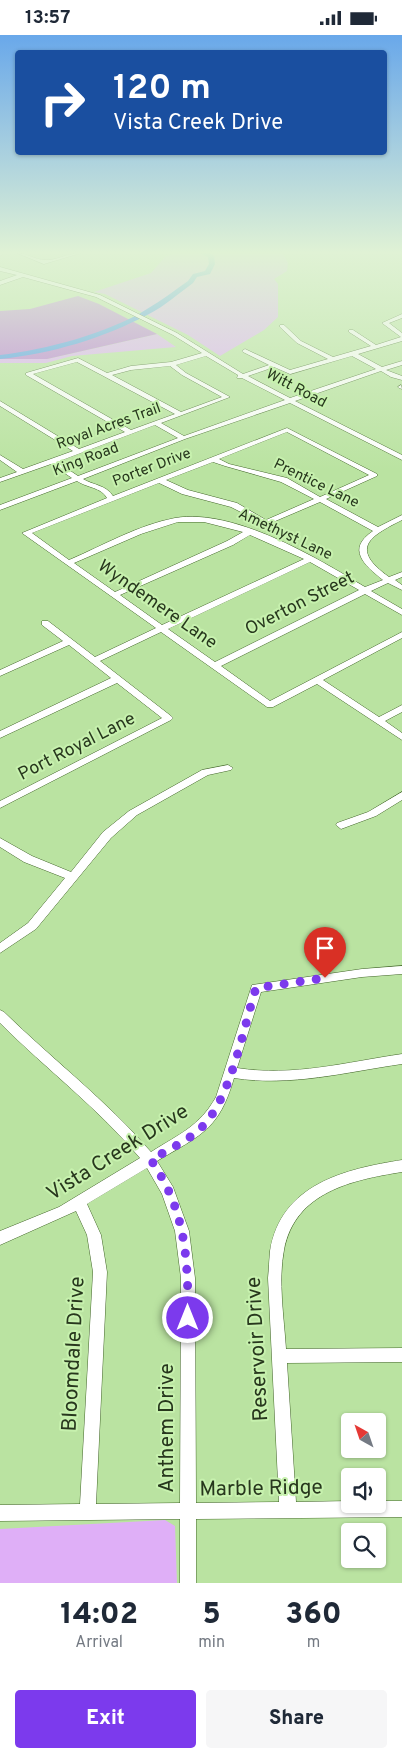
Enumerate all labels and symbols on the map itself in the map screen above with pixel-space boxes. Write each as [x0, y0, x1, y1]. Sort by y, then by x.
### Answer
street label: Witt Road [262, 365, 330, 413]
street label: Royal Acres Trail [54, 399, 164, 455]
street label: King Road [50, 439, 122, 481]
street label: Porter Drive [110, 444, 194, 492]
street label: Prentice Lane [270, 455, 362, 513]
street label: Amethyst Lane [235, 505, 335, 565]
street label: Wyndemere Lane [93, 555, 221, 655]
street label: Overton Street [241, 567, 359, 641]
street label: Port Royal Lane [15, 708, 139, 786]
pin [304, 927, 346, 978]
street label: Vista Creek Drive [42, 1099, 194, 1207]
street label: Bloomdale Drive [56, 1276, 92, 1432]
street label: Reservoir Drive [241, 1276, 275, 1422]
position arrow [161, 1291, 213, 1343]
street label: Anthem Drive [154, 1363, 181, 1493]
north arrow [341, 1413, 386, 1457]
street label: Marble Ridge [199, 1474, 323, 1504]

